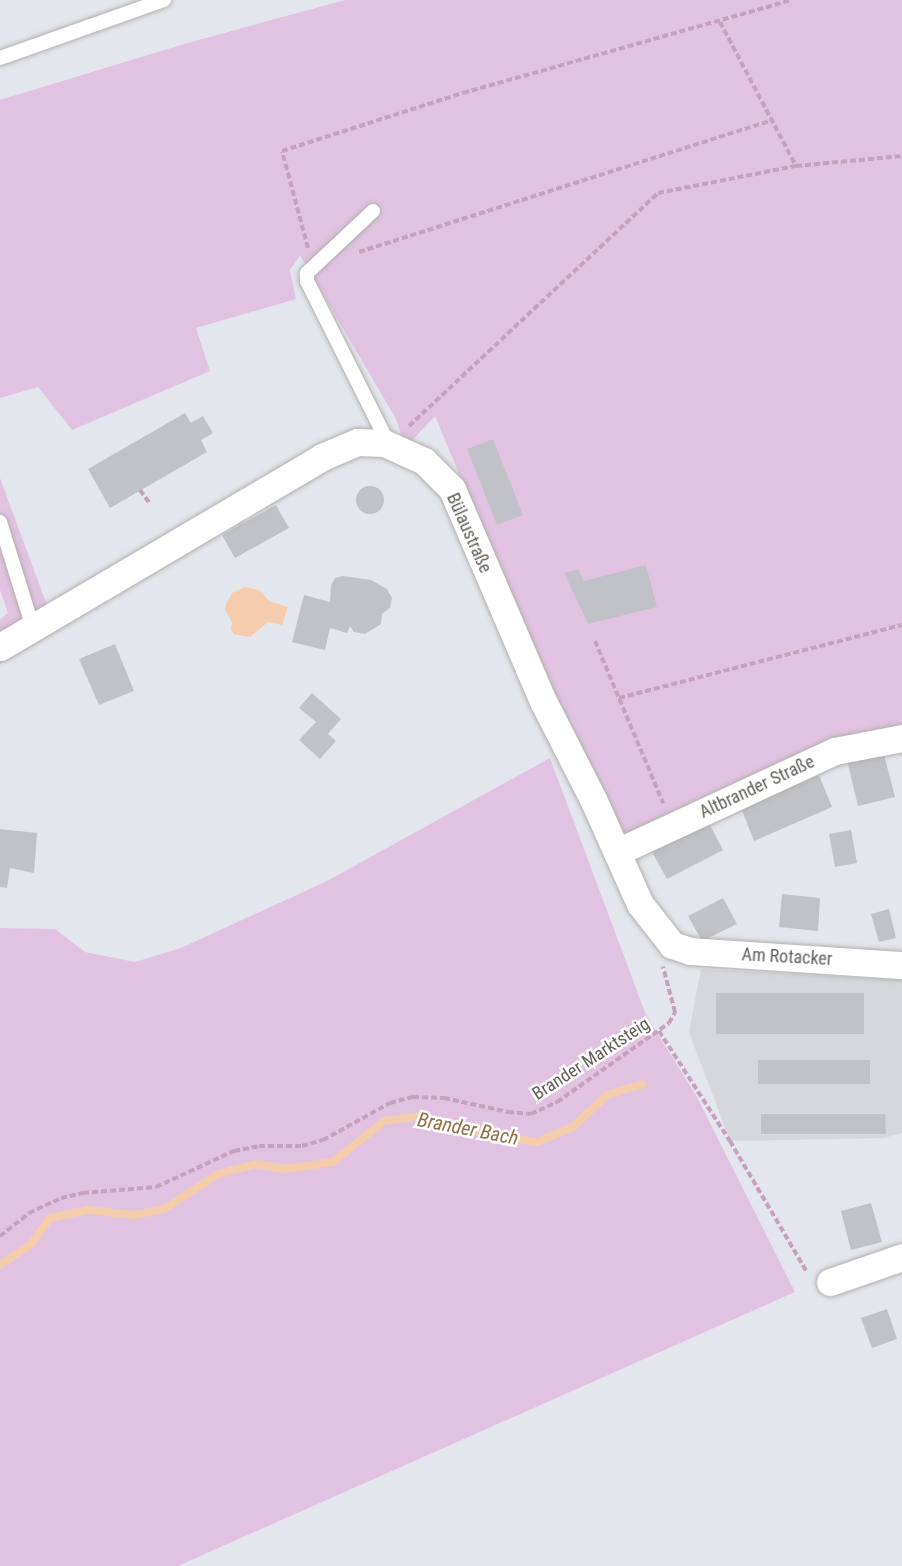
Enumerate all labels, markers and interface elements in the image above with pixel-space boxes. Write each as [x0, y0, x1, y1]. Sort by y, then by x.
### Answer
street label: Bülaustraße [442, 490, 496, 576]
street label: Altbrander Straße [696, 751, 818, 823]
street label: Am Rotacker [741, 944, 833, 970]
street label: Brander Marktsteig [528, 1013, 654, 1105]
water label: Brander Bach [416, 1107, 520, 1151]

